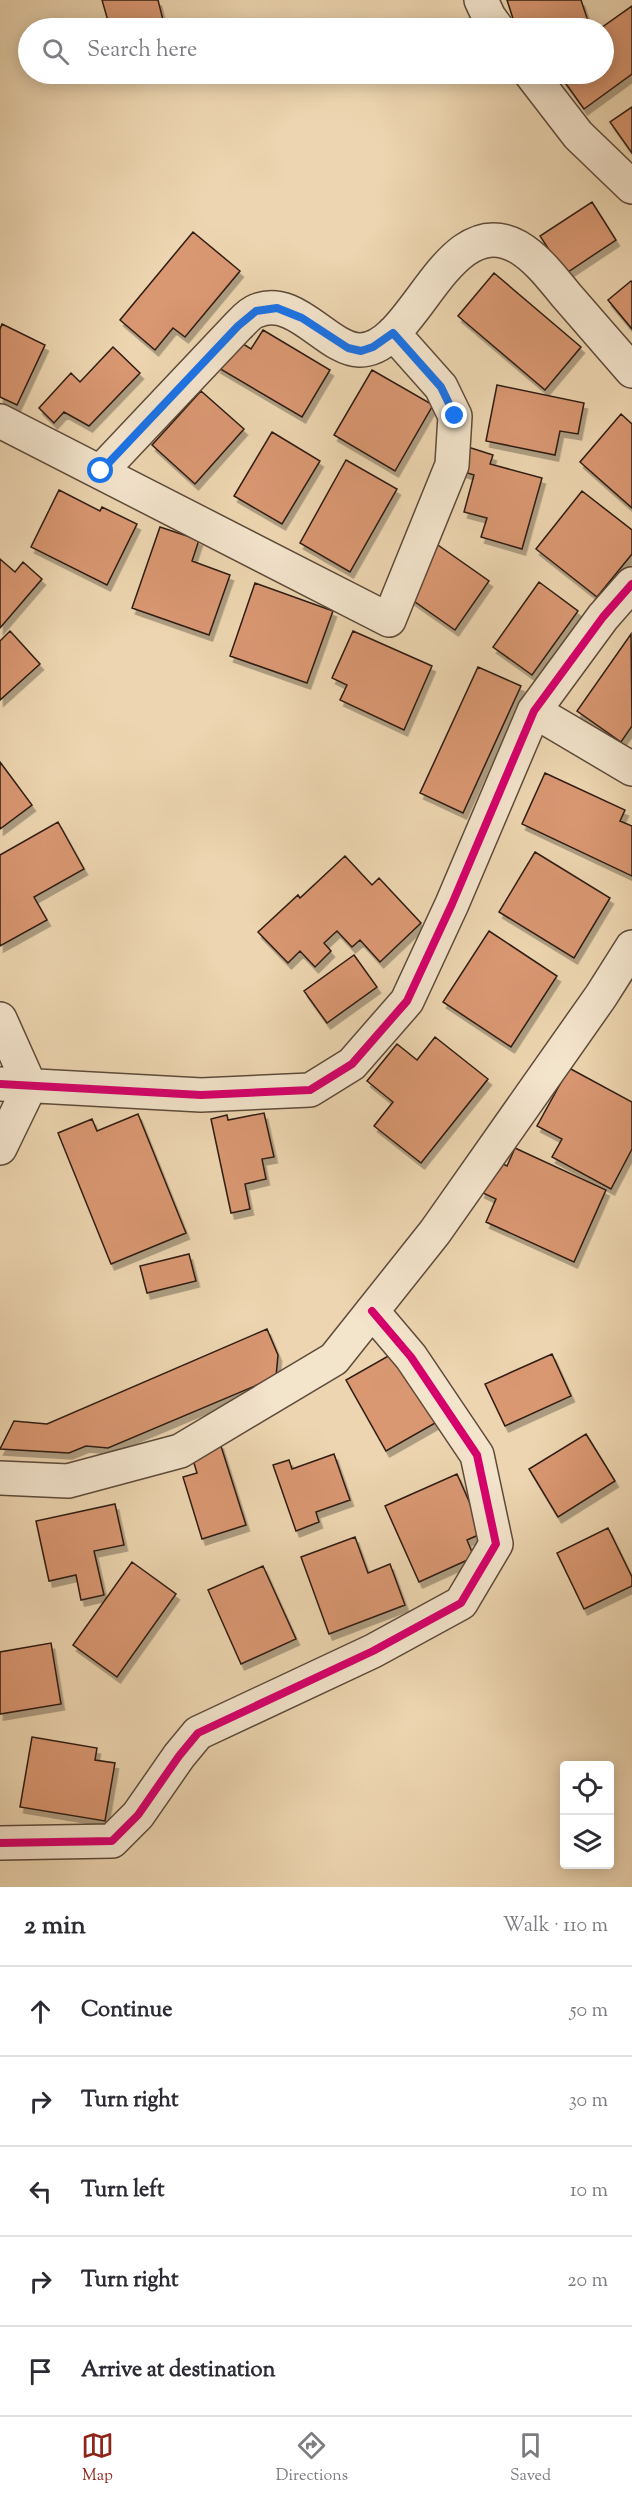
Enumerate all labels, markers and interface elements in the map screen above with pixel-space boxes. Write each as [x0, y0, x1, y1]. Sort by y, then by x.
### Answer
search box [18, 18, 614, 84]
icon: search [39, 35, 72, 68]
text: Search here [87, 35, 197, 67]
route end [441, 402, 467, 428]
route start [87, 457, 113, 483]
map controls [560, 1761, 614, 1869]
button: locate [560, 1761, 614, 1815]
button: layers [560, 1815, 614, 1869]
text: 2 min [24, 1908, 86, 1945]
text: Walk · 110 m [503, 1912, 608, 1941]
icon: ahead [24, 1995, 57, 2028]
text: Continue [81, 1995, 172, 2027]
text: 50 m [570, 1997, 608, 2026]
icon: right [24, 2085, 57, 2118]
text: Turn right [81, 2085, 178, 2117]
text: 30 m [569, 2087, 608, 2116]
icon: left [24, 2175, 57, 2208]
text: Turn left [81, 2175, 164, 2207]
text: 10 m [570, 2177, 608, 2206]
icon: right [24, 2265, 57, 2298]
text: Turn right [81, 2265, 178, 2297]
text: 20 m [567, 2267, 608, 2296]
icon: arrive [24, 2355, 57, 2388]
text: Arrive at destination [81, 2355, 276, 2387]
tab: Map [81, 2429, 114, 2488]
tab: Directions [276, 2429, 348, 2488]
tab: Saved [510, 2429, 551, 2488]

